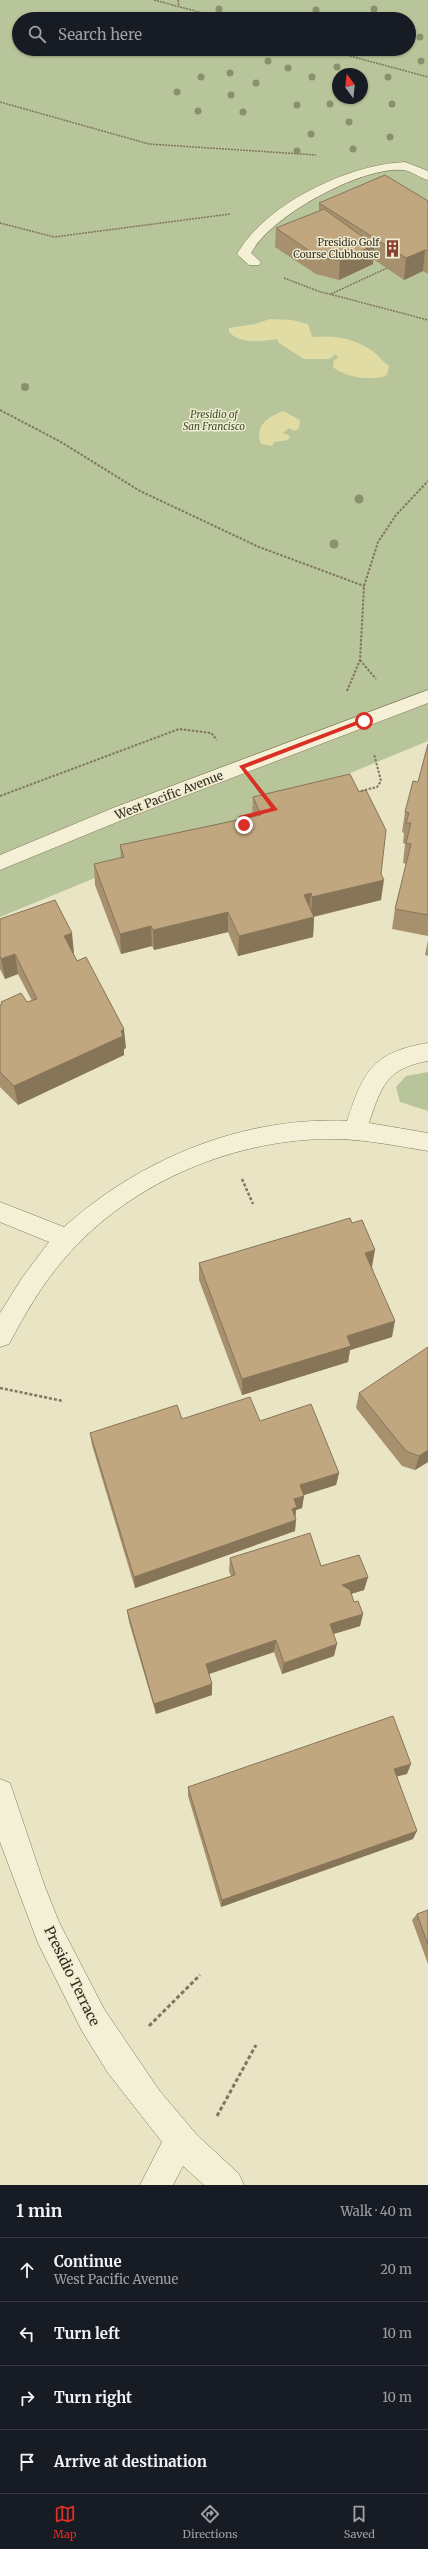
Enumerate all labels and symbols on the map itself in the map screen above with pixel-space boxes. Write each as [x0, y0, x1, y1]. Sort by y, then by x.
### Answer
north arrow [332, 68, 368, 104]
place label: Presidio Golf Course Clubhouse [293, 236, 380, 261]
building icon: Presidio Golf Course Clubhouse [382, 238, 402, 258]
park label: Presidio of San Francisco [183, 408, 245, 433]
route start [355, 712, 373, 730]
street label: West Pacific Avenue [112, 767, 225, 823]
route end [235, 816, 253, 834]
street label: Presidio Terrace [40, 1923, 104, 2029]

